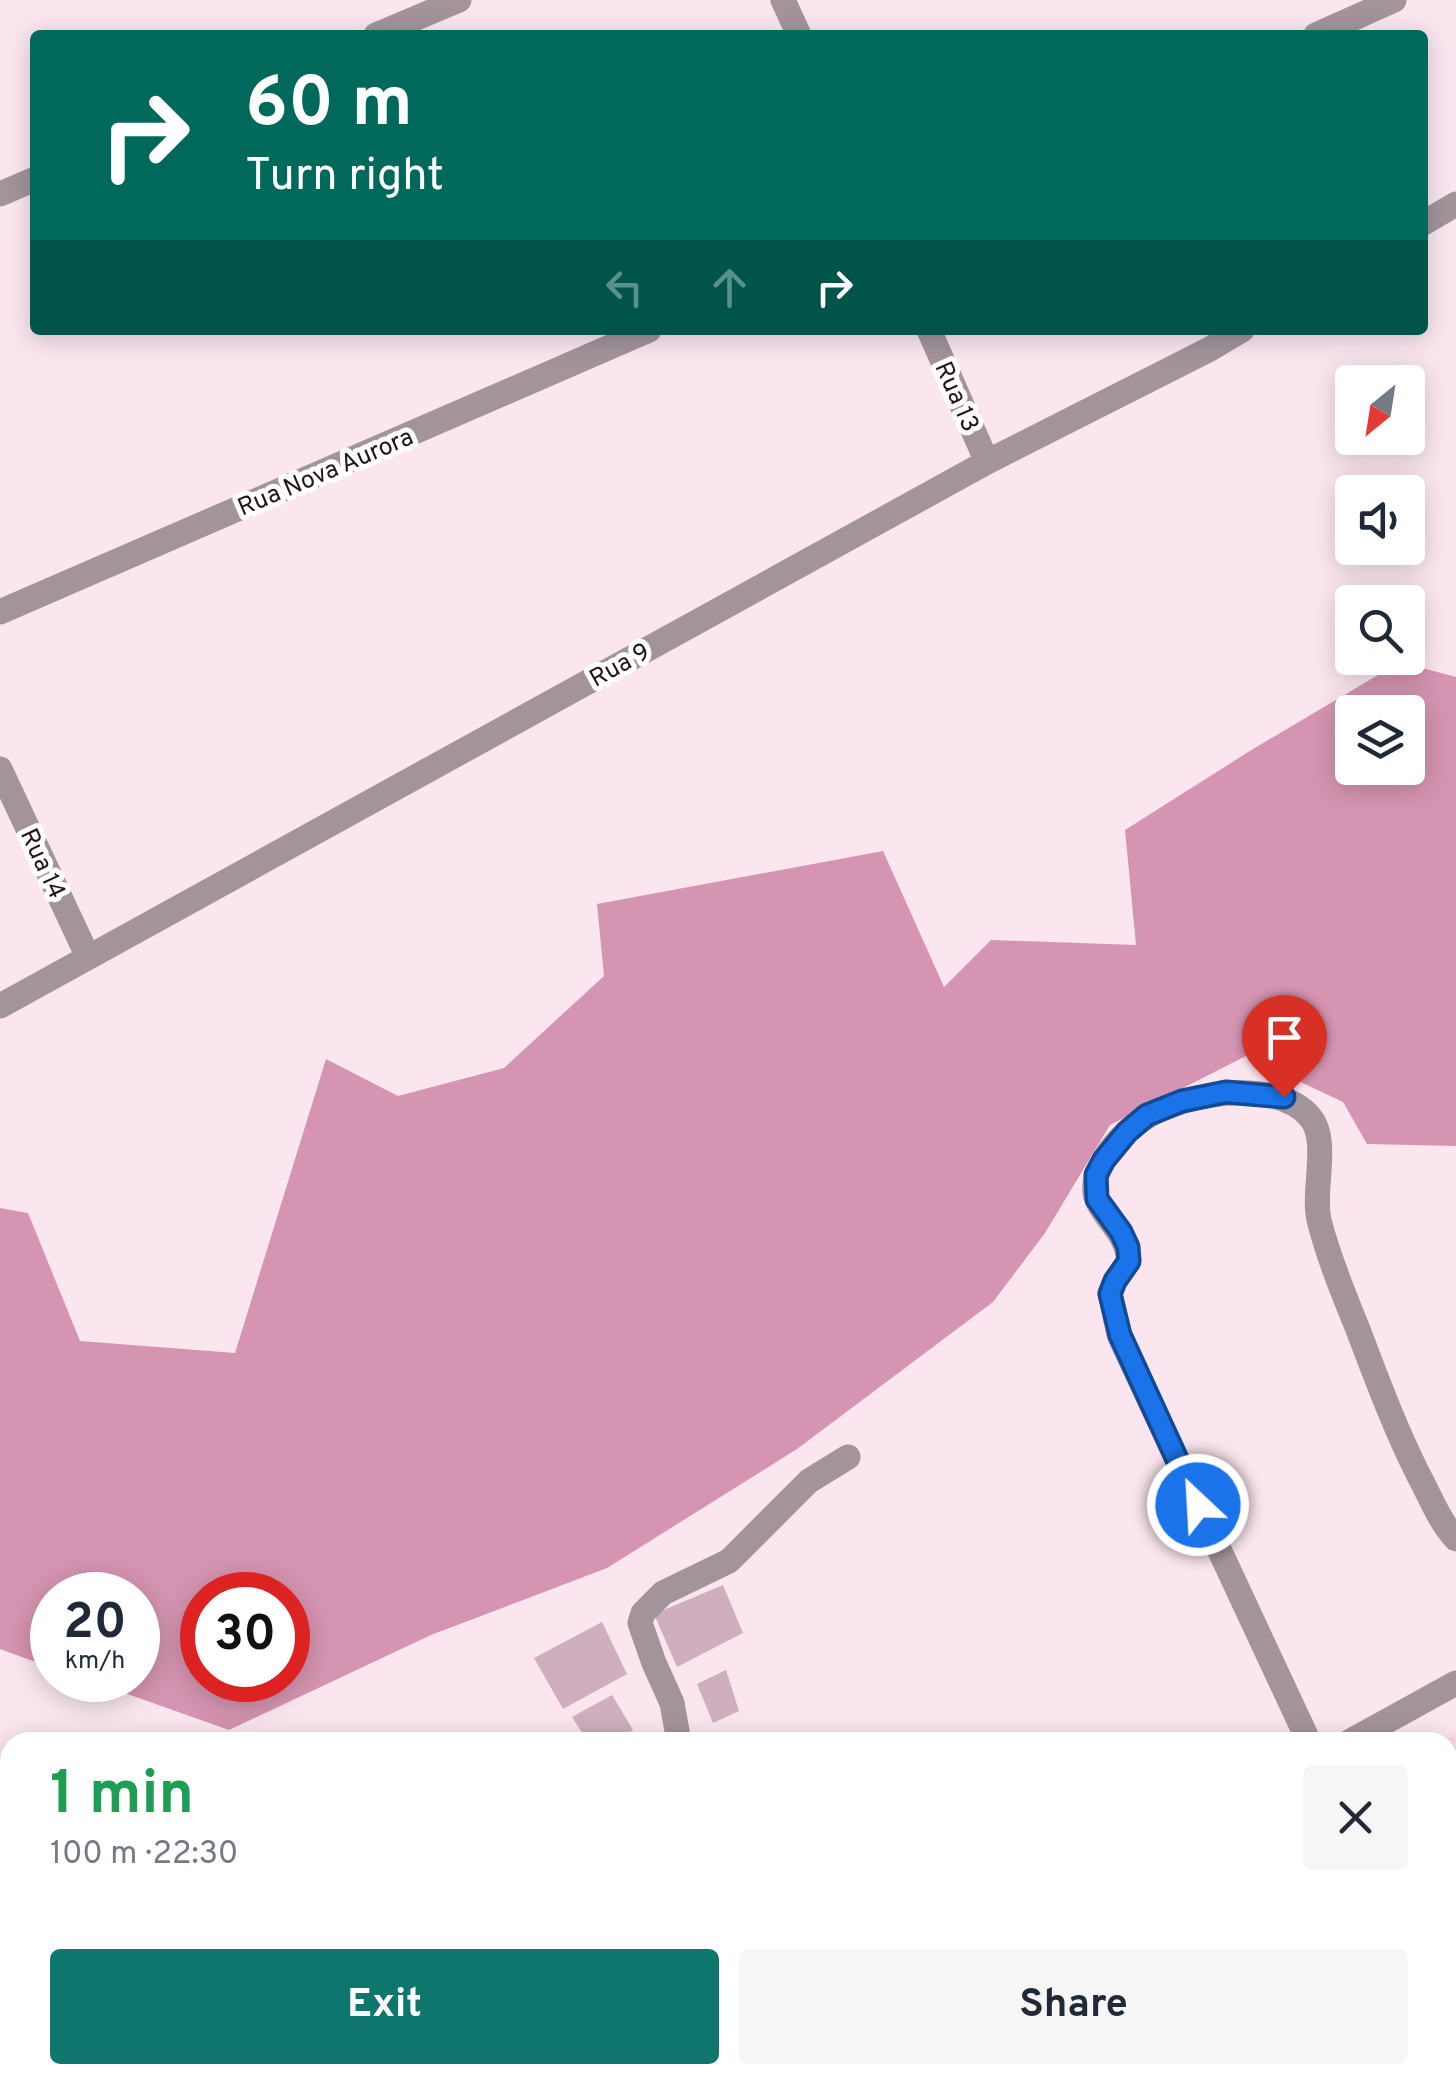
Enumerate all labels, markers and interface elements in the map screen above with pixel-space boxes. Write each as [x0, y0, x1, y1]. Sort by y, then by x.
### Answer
text: 60 m [245, 62, 413, 151]
icon: right [80, 70, 210, 200]
text: Turn right [245, 149, 444, 206]
icon: left [597, 260, 652, 315]
icon: ahead [702, 260, 757, 315]
icon: right [807, 260, 862, 315]
street label: Rua 13 [926, 357, 985, 437]
north arrow [1335, 365, 1425, 455]
map controls [1335, 365, 1425, 785]
street label: Rua Nova Aurora [233, 422, 419, 525]
button: sound [1335, 475, 1425, 565]
button: search [1335, 585, 1425, 675]
street label: Rua 9 [585, 637, 656, 696]
button: layers [1335, 695, 1425, 785]
street label: Rua 14 [11, 824, 71, 905]
pin [1242, 995, 1327, 1098]
icon: arrive [1257, 1010, 1312, 1065]
position arrow [1146, 1453, 1250, 1557]
speed limit sign: 30 [180, 1572, 310, 1702]
text: 20 [63, 1593, 127, 1656]
text: km/h [65, 1646, 125, 1678]
text: 1 min [50, 1759, 194, 1835]
button: close [1303, 1765, 1408, 1870]
text: 100 m · 22:30 [50, 1835, 238, 1875]
button: Exit [50, 1949, 719, 2064]
button: Share [739, 1949, 1408, 2064]

